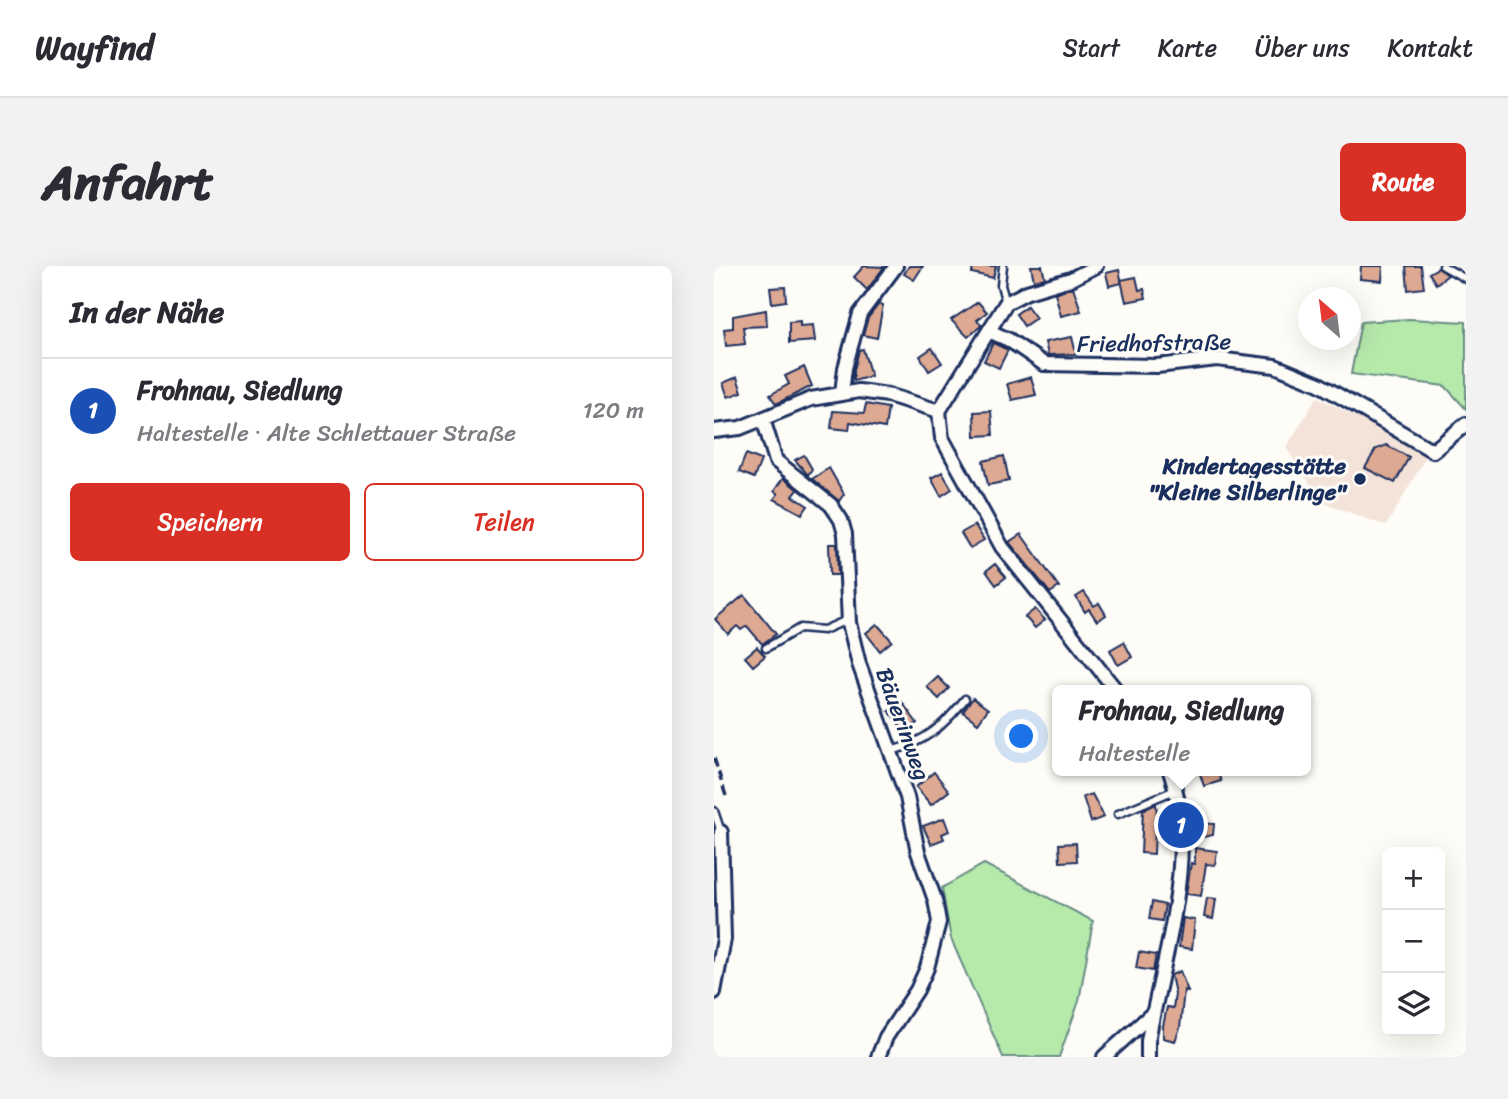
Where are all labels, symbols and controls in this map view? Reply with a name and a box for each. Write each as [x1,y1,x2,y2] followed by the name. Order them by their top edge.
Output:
[35,19,154,77] text: Wayfind
[1063,27,1120,69] text: Start
[1158,27,1217,69] text: Karte
[1255,27,1350,69] text: Über uns
[1388,27,1473,69] text: Kontakt
[42,139,214,226] text: Anfahrt
[1340,143,1466,221] button: Route
[70,285,224,339] text: In der Nähe
[1298,287,1361,350] north arrow
[1076,321,1232,365] street label: Friedhofstraße
[137,367,343,413] text: Frohnau, Siedlung
[88,390,98,431] text: 1
[583,390,644,431] text: 120 m
[137,413,516,454] text: Haltestelle · Alte Schlettauer Straße
[1149,446,1349,513] place label: Kindertagesstätte "Kleine Silberlinge"
[1352,471,1368,487] marker: Kindertagesstätte "Kleine Silberlinge"
[70,483,350,561] button: Speichern
[364,483,644,561] button: Teilen
[864,662,943,787] street label: Bäuerinweg
[1052,685,1311,776] popup
[1079,687,1284,733] text: Frohnau, Siedlung
[1004,719,1038,753] your location
[1079,733,1190,774] text: Haltestelle
[1158,799,1204,851] pin: 1
[1382,847,1445,1036] map controls
[1382,847,1445,910] button: +
[1382,910,1445,973] button: −
[1382,973,1445,1036] button: layers

